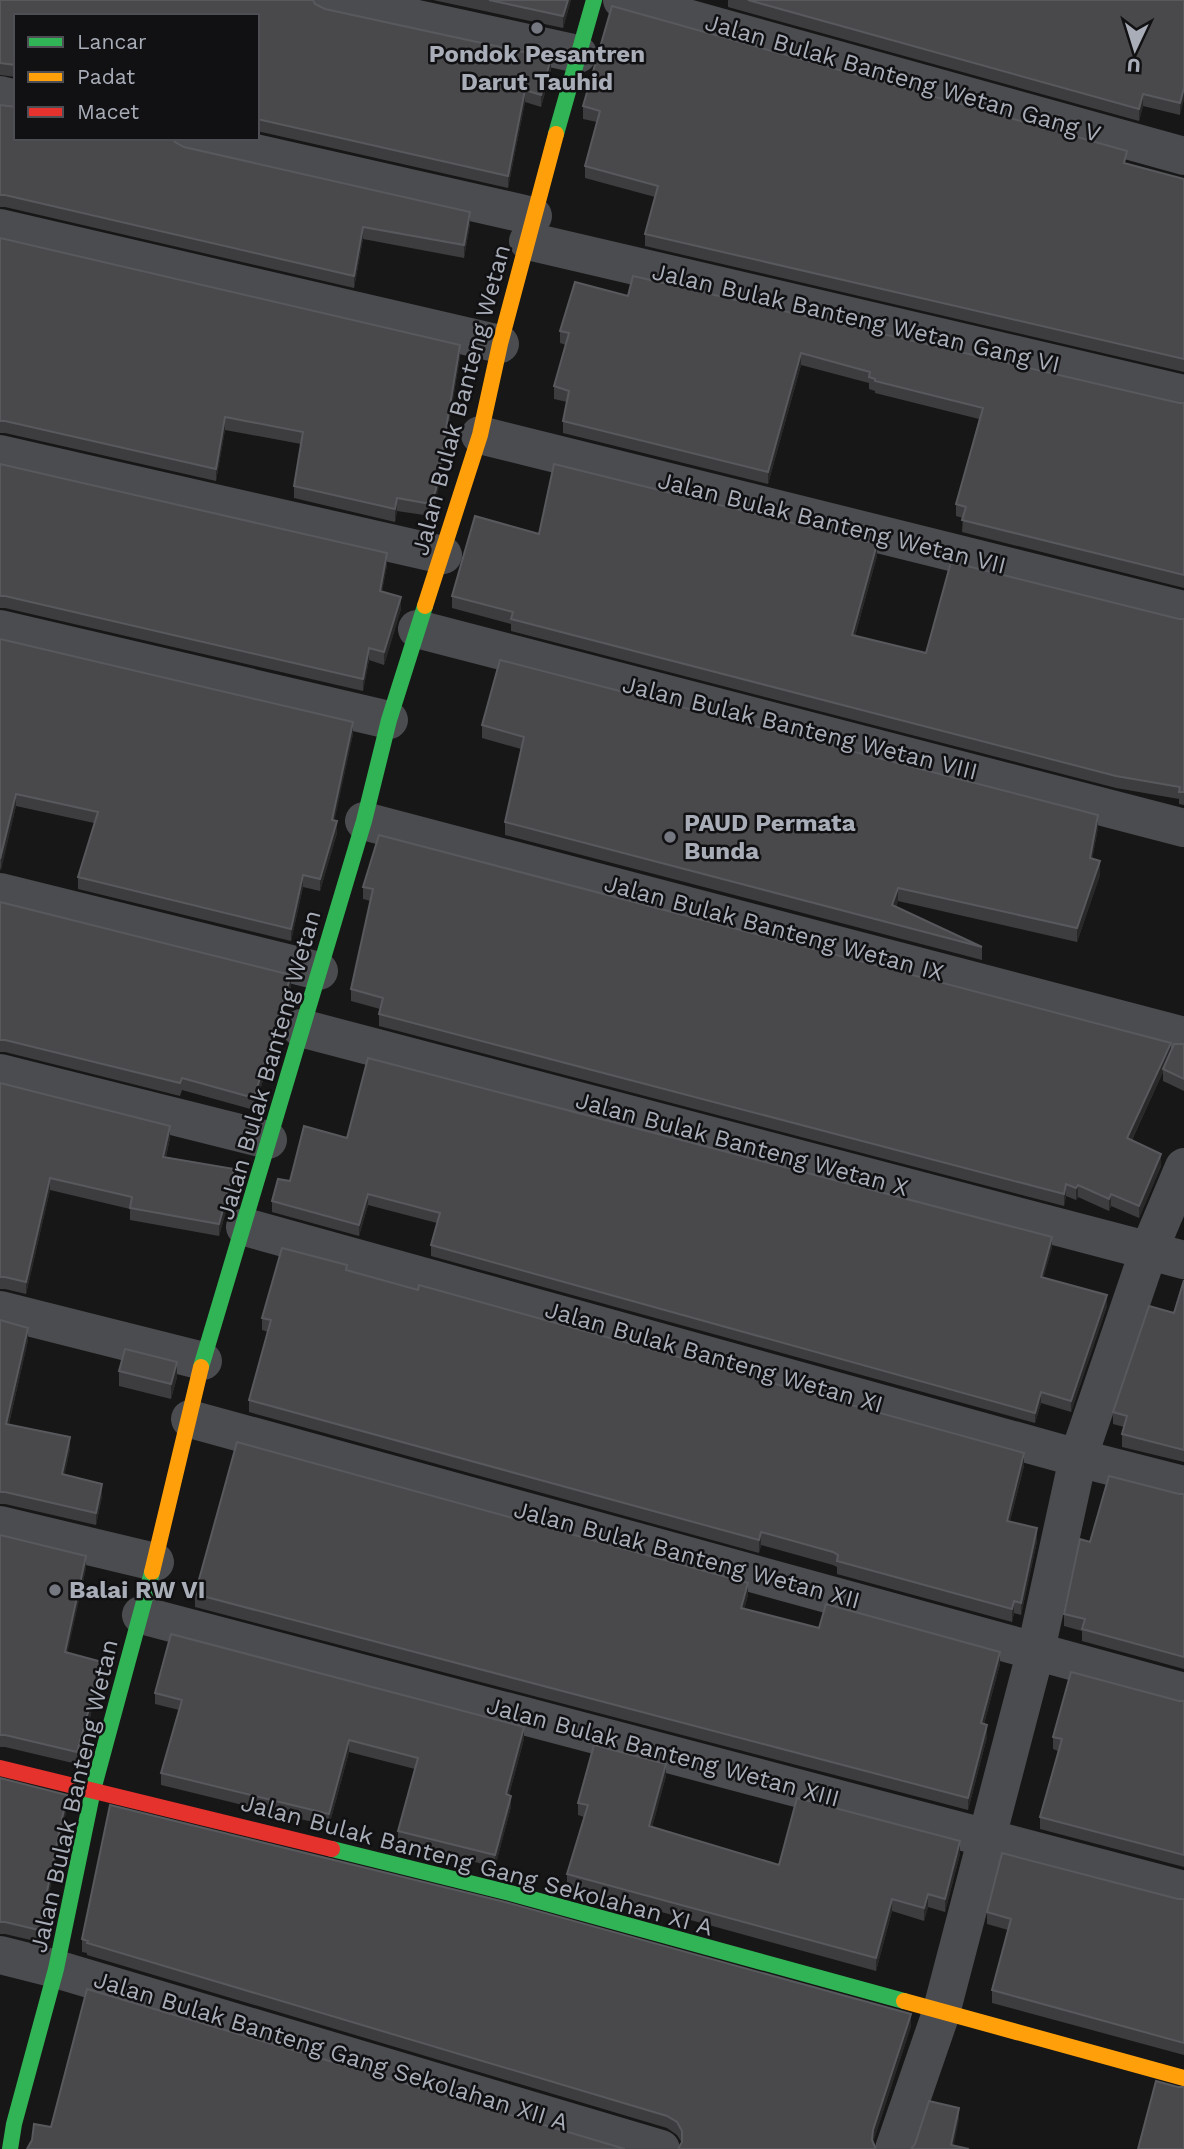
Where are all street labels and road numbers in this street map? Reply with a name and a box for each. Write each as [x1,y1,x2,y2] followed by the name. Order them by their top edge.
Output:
[702,8,1104,148] street label: Jalan Bulak Banteng Wetan Gang V
[406,241,516,559] street label: Jalan Bulak Banteng Wetan
[649,257,1063,379] street label: Jalan Bulak Banteng Wetan Gang VI
[655,466,1009,580] street label: Jalan Bulak Banteng Wetan VII
[620,670,980,786] street label: Jalan Bulak Banteng Wetan VIII
[601,869,947,987] street label: Jalan Bulak Banteng Wetan IX
[211,907,327,1223] street label: Jalan Bulak Banteng Wetan
[573,1086,911,1202] street label: Jalan Bulak Banteng Wetan X
[542,1295,886,1419] street label: Jalan Bulak Banteng Wetan XI
[511,1495,863,1615] street label: Jalan Bulak Banteng Wetan XII
[24,1637,124,1955] street label: Jalan Bulak Banteng Wetan
[483,1691,843,1813] street label: Jalan Bulak Banteng Wetan XIII
[238,1788,716,1942] street label: Jalan Bulak Banteng Gang Sekolahan XI A
[90,1965,572,2137] street label: Jalan Bulak Banteng Gang Sekolahan XII A

